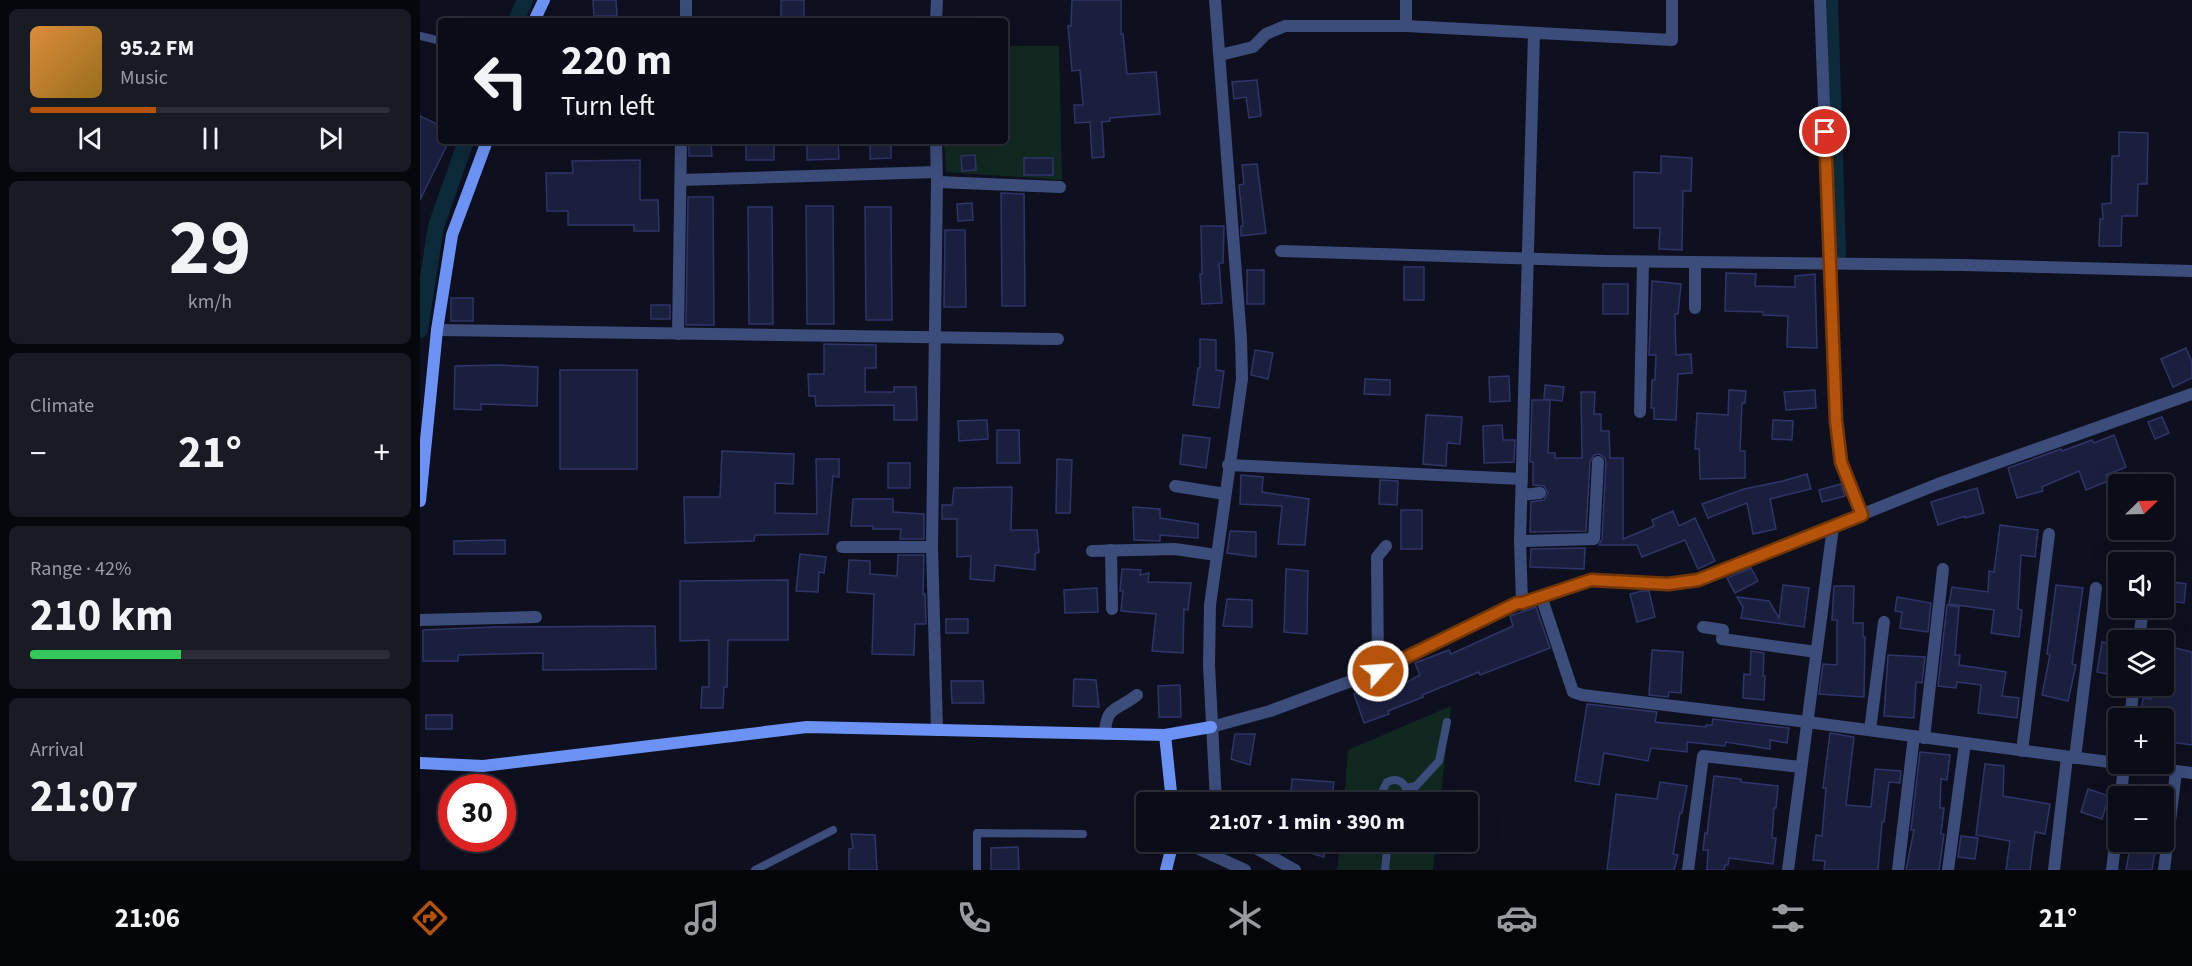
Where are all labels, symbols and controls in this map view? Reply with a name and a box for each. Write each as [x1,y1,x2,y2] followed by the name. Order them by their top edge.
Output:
[561,31,672,91] text: 220 m
[120,32,194,64] text: 95.2 FM
[462,42,540,120] icon: left
[120,64,168,92] text: Music
[561,87,655,126] text: Turn left
[1799,106,1850,157] pin
[1808,115,1841,148] icon: arrive
[74,122,107,155] icon: previous
[194,122,227,155] icon: pause
[314,122,347,155] icon: next
[169,193,251,304] text: 29
[188,288,232,316] text: km/h
[30,392,94,420] text: Climate
[178,421,242,485] text: 21°
[30,430,46,477] text: −
[374,430,390,477] text: +
[2108,474,2174,540] north arrow
[2108,474,2174,852] map controls
[2108,552,2174,618] button: sound
[30,555,131,583] text: Range · 42%
[30,584,174,648] text: 210 km
[2108,630,2174,696] button: layers
[1346,639,1410,703] position arrow
[2108,708,2174,774] button: +
[30,736,84,764] text: Arrival
[30,765,139,829] text: 21:07
[438,774,516,852] speed limit sign: 30
[2108,786,2174,852] button: −
[1209,806,1405,838] text: 21:07 · 1 min · 390 m
[409,897,451,939] icon: directions
[681,897,723,939] icon: music
[953,897,995,939] icon: phone
[1224,897,1266,939] icon: climate
[1496,897,1538,939] icon: car
[1767,897,1809,939] icon: filters
[115,899,180,938] text: 21:06
[2039,899,2077,938] text: 21°

